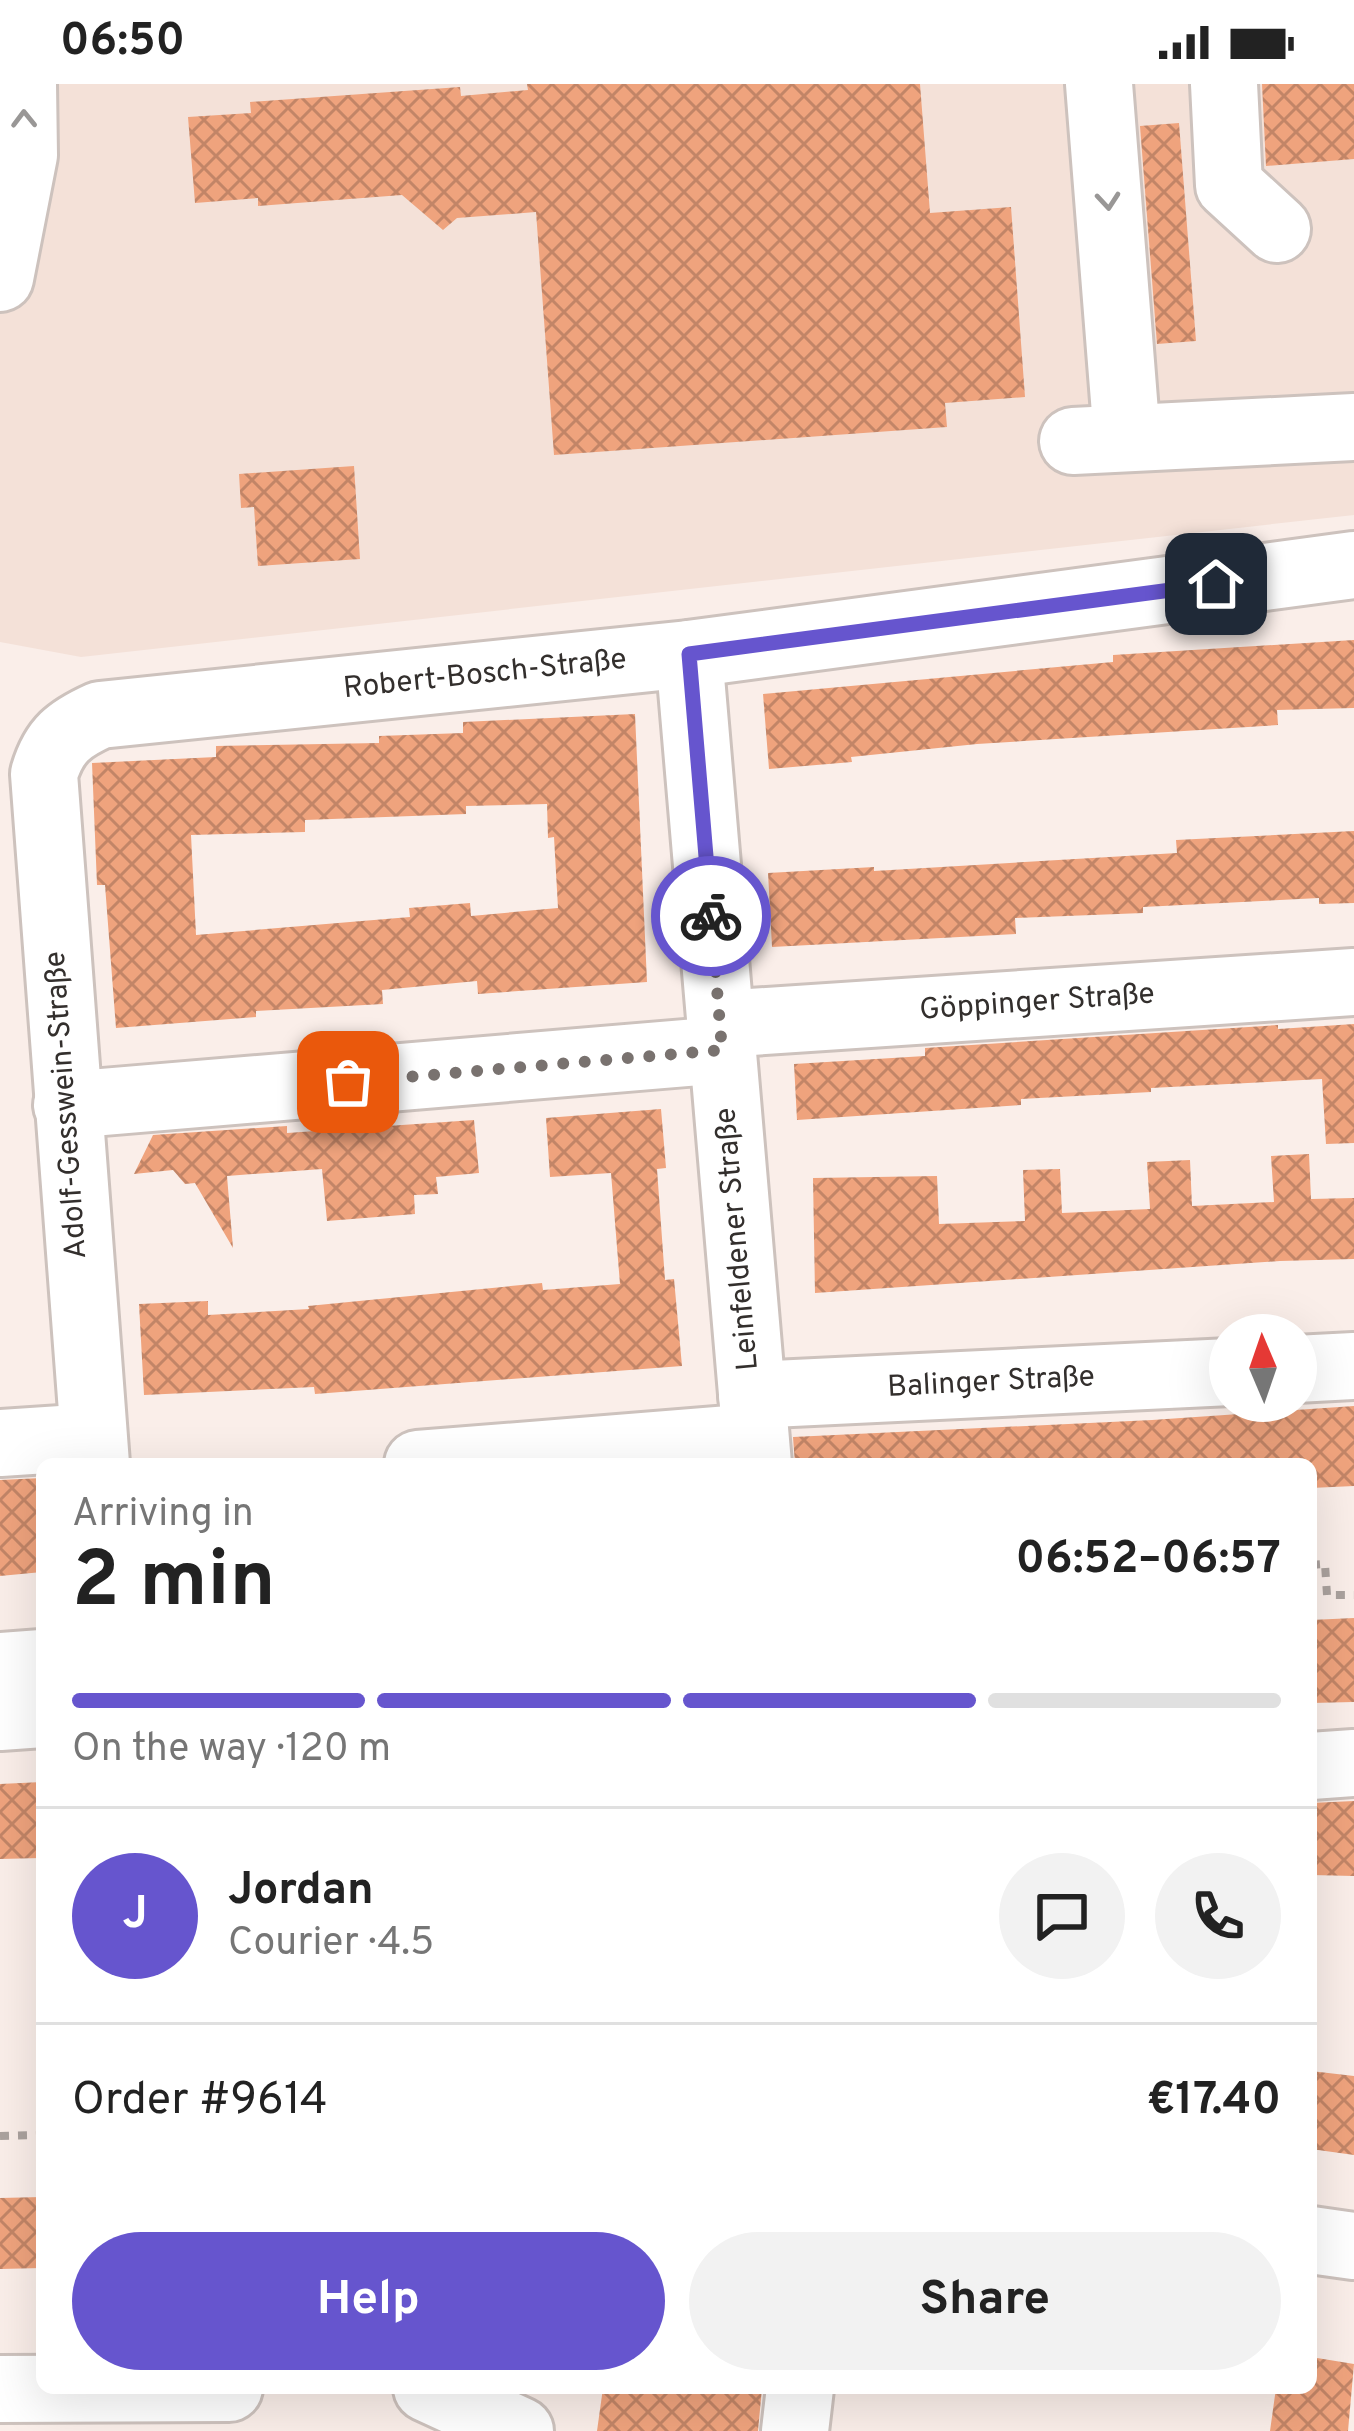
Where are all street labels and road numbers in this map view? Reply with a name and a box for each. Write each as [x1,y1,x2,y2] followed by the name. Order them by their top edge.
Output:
[342,642,628,708] street label: Robert-Bosch-Straße
[38,950,96,1260] street label: Adolf-Gesswein-Straße
[918,976,1156,1030] street label: Göppinger Straße
[708,1106,768,1372] street label: Leinfeldener Straße
[886,1359,1096,1407] street label: Balinger Straße

